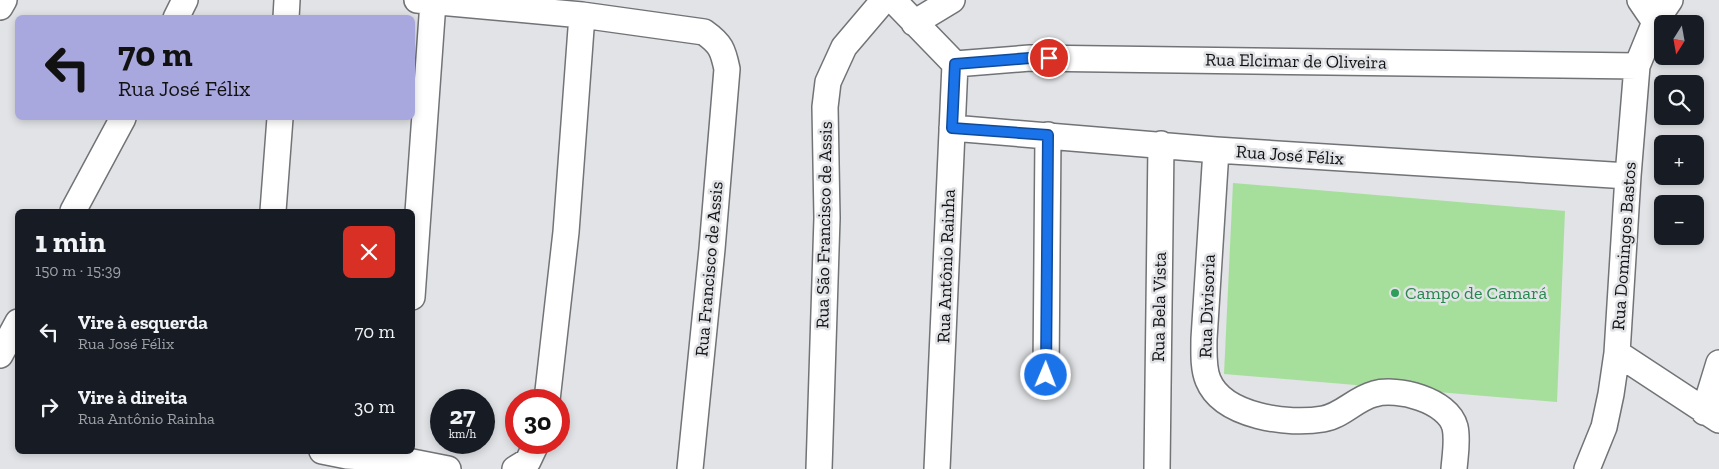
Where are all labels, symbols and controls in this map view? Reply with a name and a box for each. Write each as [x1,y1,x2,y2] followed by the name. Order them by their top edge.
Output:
[1654,15,1704,65] north arrow
[1654,15,1704,245] map controls
[118,33,193,75] text: 70 m
[35,35,100,100] icon: left
[1028,37,1070,79] pin
[1035,44,1063,72] icon: arrive
[1205,48,1387,74] street label: Rua Elcimar de Oliveira
[118,75,250,102] text: Rua José Félix
[1654,75,1704,125] button: search
[811,121,837,329] street label: Rua São Francisco de Assis
[1654,135,1704,185] button: +
[1235,140,1345,170] street label: Rua José Félix
[1607,161,1641,331] street label: Rua Domingos Bastos
[690,180,728,357] street label: Rua Francisco de Assis
[932,188,960,343] street label: Rua Antônio Rainha
[1654,195,1704,245] button: −
[35,224,106,260] text: 1 min
[343,226,395,278] button: close
[1147,252,1171,362] street label: Rua Bela Vista
[1194,253,1220,358] street label: Rua Divisoria
[35,261,121,280] text: 150 m · 15:39
[1405,282,1548,304] place label: Campo de Camará
[1389,287,1401,299] marker: Campo de Camará
[78,311,208,334] text: Vire à esquerda
[35,318,63,346] icon: left
[354,320,395,343] text: 70 m
[78,334,174,353] text: Rua José Félix
[1019,348,1071,400] position arrow
[78,386,187,409] text: Vire à direita
[505,389,570,454] speed limit sign: 30
[35,393,63,421] icon: right
[354,395,395,418] text: 30 m
[450,400,475,430] text: 27
[78,409,215,428] text: Rua Antônio Rainha
[449,427,476,441] text: km/h

